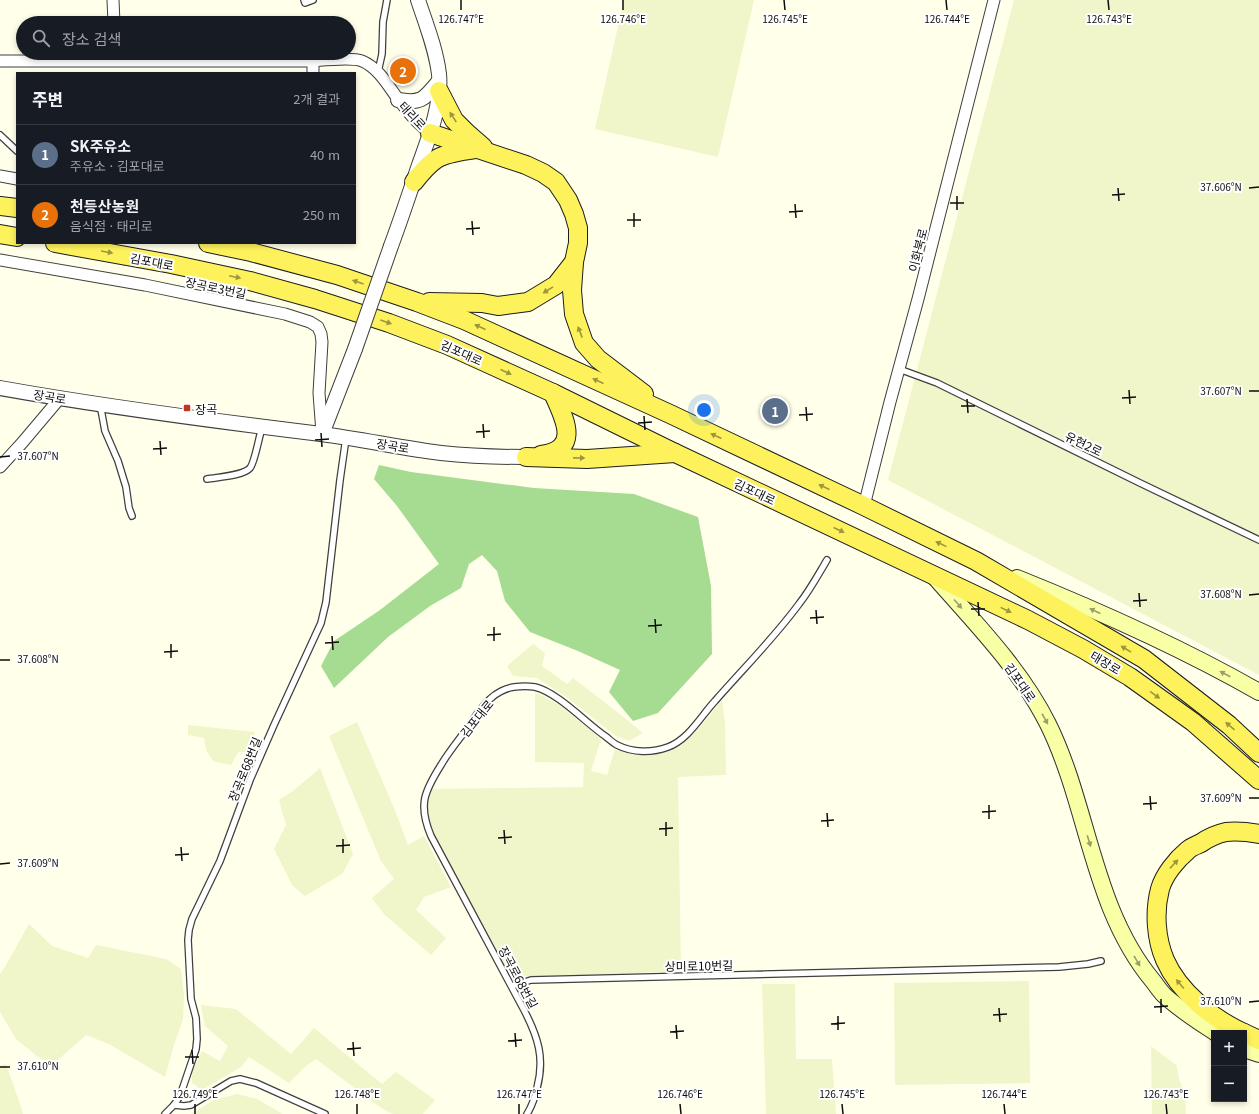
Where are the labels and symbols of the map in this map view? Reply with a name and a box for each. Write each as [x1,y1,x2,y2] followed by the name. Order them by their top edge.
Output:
[438,11,484,26] text: 126.747°E
[600,11,646,26] text: 126.746°E
[762,11,808,26] text: 126.745°E
[924,11,970,26] text: 126.744°E
[1086,11,1132,26] text: 126.743°E
[390,56,416,86] pin: 2
[395,97,431,133] street label: 태리로
[449,112,457,122] one-way arrow
[1200,179,1242,194] text: 37.606°N
[903,227,931,273] street label: 이화북로
[129,248,175,274] street label: 김포대로
[101,250,113,256] one-way arrow
[184,272,248,302] street label: 장곡로3번길
[229,275,241,281] one-way arrow
[352,278,364,284] one-way arrow
[542,287,553,294] one-way arrow
[381,319,393,325] one-way arrow
[473,324,485,330] one-way arrow
[577,326,583,338] one-way arrow
[438,335,486,369] street label: 김포대로
[501,369,513,375] one-way arrow
[592,378,604,384] one-way arrow
[1200,383,1242,398] text: 37.607°N
[32,385,68,407] street label: 장곡로
[762,396,788,426] pin: 1
[195,400,217,417] place label: 장곡
[694,400,714,420] your location
[182,403,192,413] marker: 장곡
[1062,427,1106,459] street label: 유현2로
[710,433,722,439] one-way arrow
[375,434,411,456] street label: 장곡로
[17,448,59,463] text: 37.607°N
[573,455,585,462] one-way arrow
[731,474,779,508] street label: 김포대로
[819,484,830,490] one-way arrow
[833,527,845,533] one-way arrow
[936,541,947,547] one-way arrow
[1200,586,1242,601] text: 37.608°N
[954,599,963,609] one-way arrow
[1000,606,1012,613] one-way arrow
[1089,608,1101,615] one-way arrow
[1120,645,1132,652] one-way arrow
[1087,646,1125,678] street label: 태장로
[17,651,59,666] text: 37.608°N
[1001,659,1041,705] street label: 김포대로
[1219,670,1231,677] one-way arrow
[1150,691,1160,699] one-way arrow
[455,695,497,741] street label: 김포대로
[1041,713,1048,725] one-way arrow
[1225,722,1236,731] one-way arrow
[223,734,265,804] street label: 장곡로68번길
[1200,790,1242,805] text: 37.609°N
[1086,835,1092,847] one-way arrow
[17,855,59,870] text: 37.609°N
[1170,859,1179,869] one-way arrow
[495,943,543,1011] street label: 장곡로68번길
[1134,955,1141,967] one-way arrow
[665,956,733,974] street label: 상미로10번길
[1176,979,1185,989] one-way arrow
[1200,993,1242,1008] text: 37.610°N
[17,1058,59,1073] text: 37.610°N
[172,1086,218,1101] text: 126.749°E
[334,1086,380,1101] text: 126.748°E
[496,1086,542,1101] text: 126.747°E
[657,1086,703,1101] text: 126.746°E
[819,1086,865,1101] text: 126.745°E
[981,1086,1027,1101] text: 126.744°E
[1143,1086,1189,1101] text: 126.743°E

